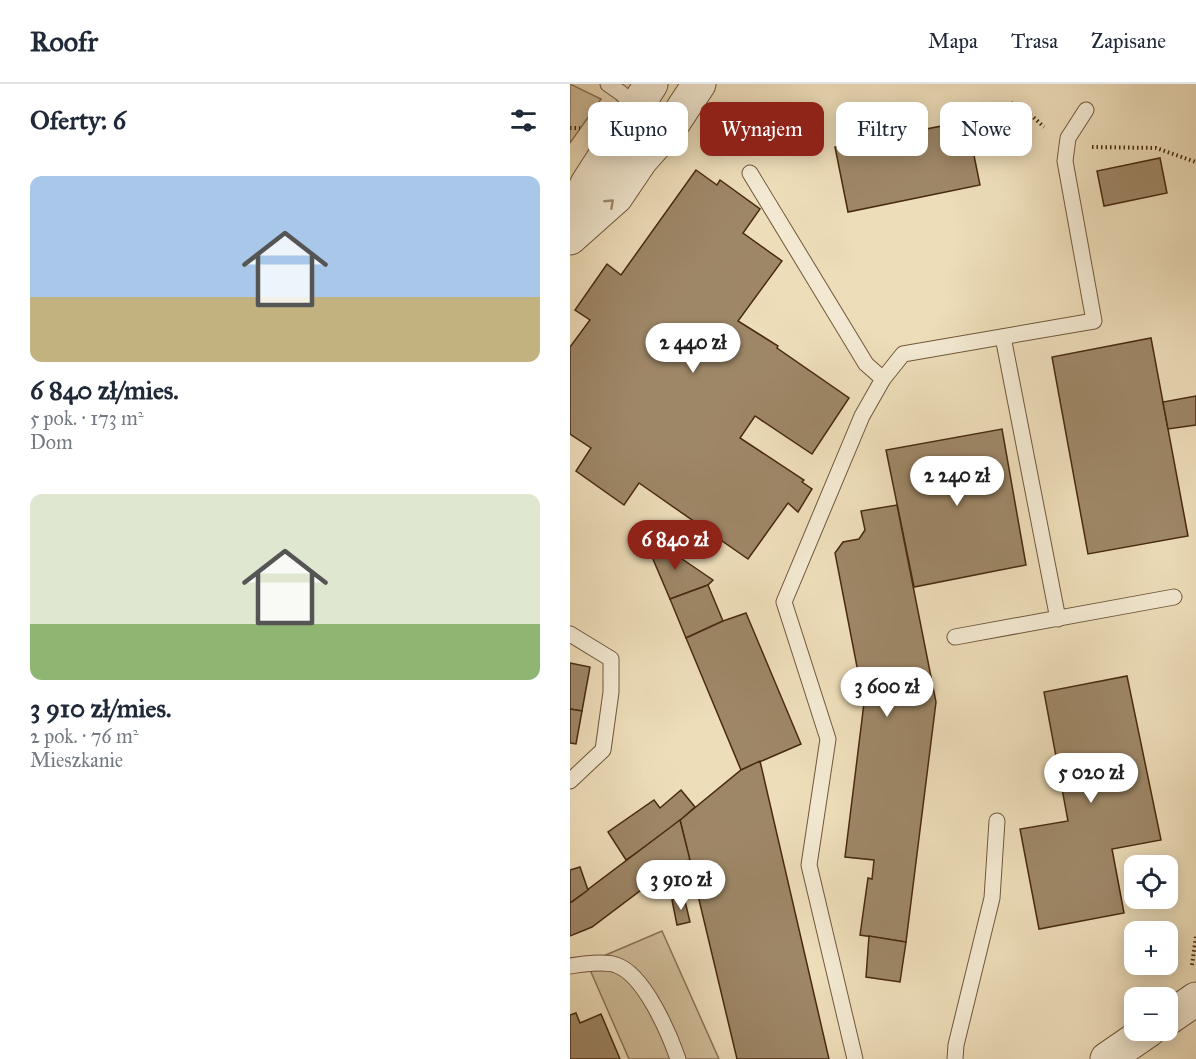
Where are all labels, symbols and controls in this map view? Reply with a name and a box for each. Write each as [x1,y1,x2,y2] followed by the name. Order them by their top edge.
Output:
[30,24,98,59] text: Roofr
[928,28,978,54] text: Mapa
[1011,28,1058,54] text: Trasa
[1091,28,1166,54] text: Zapisane
[588,102,688,156] chip: Kupno
[700,102,824,156] chip: Wynajem
[836,102,928,156] chip: Filtry
[940,102,1032,156] chip: Nowe
[30,104,126,136] text: Oferty: 6
[507,104,540,137] icon: filters
[602,199,613,210] one-way arrow
[231,215,339,323] icon: home
[631,323,755,374] pin: 2 440 zł
[659,330,727,354] text: 2 440 zł
[30,374,179,406] text: 6 840 zł/mies.
[30,406,144,430] text: 5 pok. · 173 m²
[30,430,73,454] text: Dom
[895,456,1019,507] pin: 2 240 zł
[924,463,990,487] text: 2 240 zł
[613,520,737,571] pin: 6 840 zł
[642,527,708,551] text: 6 840 zł
[231,533,339,641] icon: home
[825,667,949,718] pin: 3 600 zł
[855,674,919,698] text: 3 600 zł
[30,692,171,724] text: 3 910 zł/mies.
[30,724,139,748] text: 2 pok. · 76 m²
[30,748,123,772] text: Mieszkanie
[1029,753,1153,804] pin: 5 020 zł
[1058,760,1124,784] text: 5 020 zł
[1124,855,1178,1041] map controls
[1124,855,1178,909] button: locate
[619,860,743,911] pin: 3 910 zł
[650,867,712,891] text: 3 910 zł
[1124,921,1178,975] button: +
[1124,987,1178,1041] button: −

